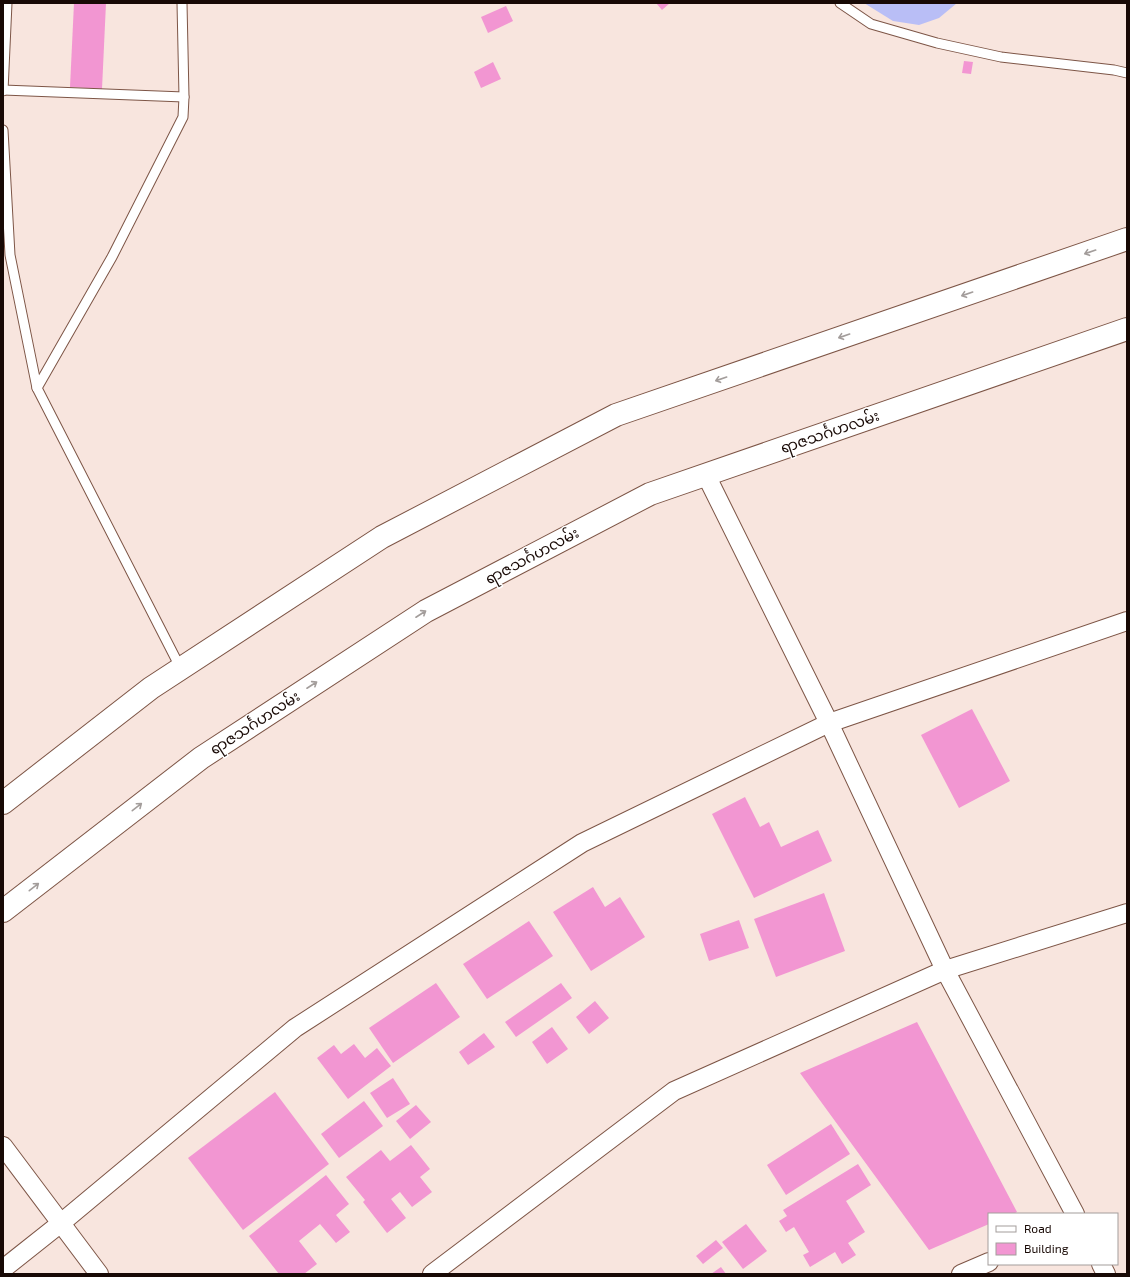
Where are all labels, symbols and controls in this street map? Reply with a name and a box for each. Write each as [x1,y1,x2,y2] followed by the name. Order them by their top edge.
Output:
[1085,248,1097,256] one-way arrow
[961,291,974,298] one-way arrow
[839,333,851,341] one-way arrow
[715,376,728,383] one-way arrow
[778,406,883,460] street label: ရာဇသင်္ဂဟလမ်း
[482,523,583,591] street label: ရာဇသင်္ဂဟလမ်း
[415,610,426,618] one-way arrow
[306,681,317,689] one-way arrow
[206,686,305,761] street label: ရာဇသင်္ဂဟလမ်း
[131,803,142,812] one-way arrow
[28,883,39,891] one-way arrow
[988,1213,1118,1265] legend
[1024,1221,1052,1235] text: Road
[1024,1241,1069,1255] text: Building

